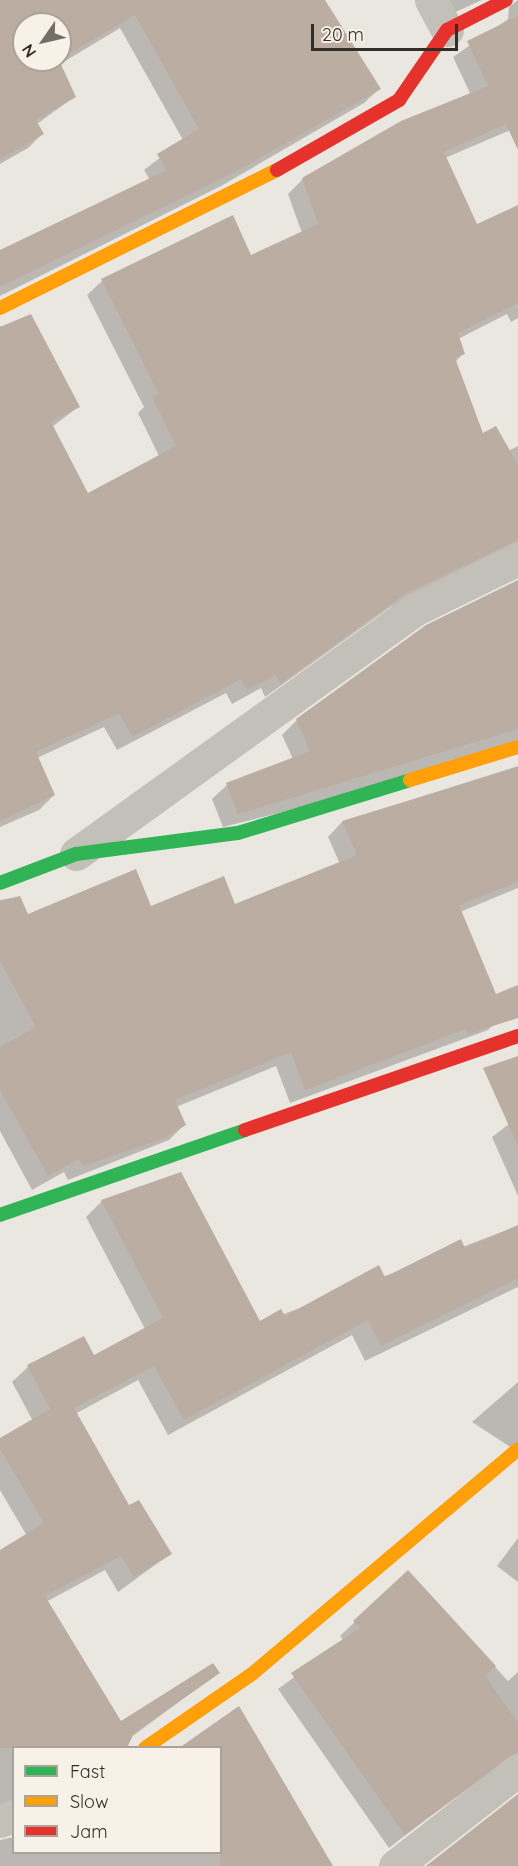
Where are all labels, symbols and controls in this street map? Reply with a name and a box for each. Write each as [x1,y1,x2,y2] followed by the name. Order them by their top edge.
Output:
[12,12,72,72] north arrow
[314,12,461,50] scale bar
[322,23,364,46] text: 20 m
[17,40,40,61] text: N
[12,1746,222,1854] legend
[70,1760,105,1783] text: Fast
[70,1790,108,1813] text: Slow
[70,1820,108,1843] text: Jam

